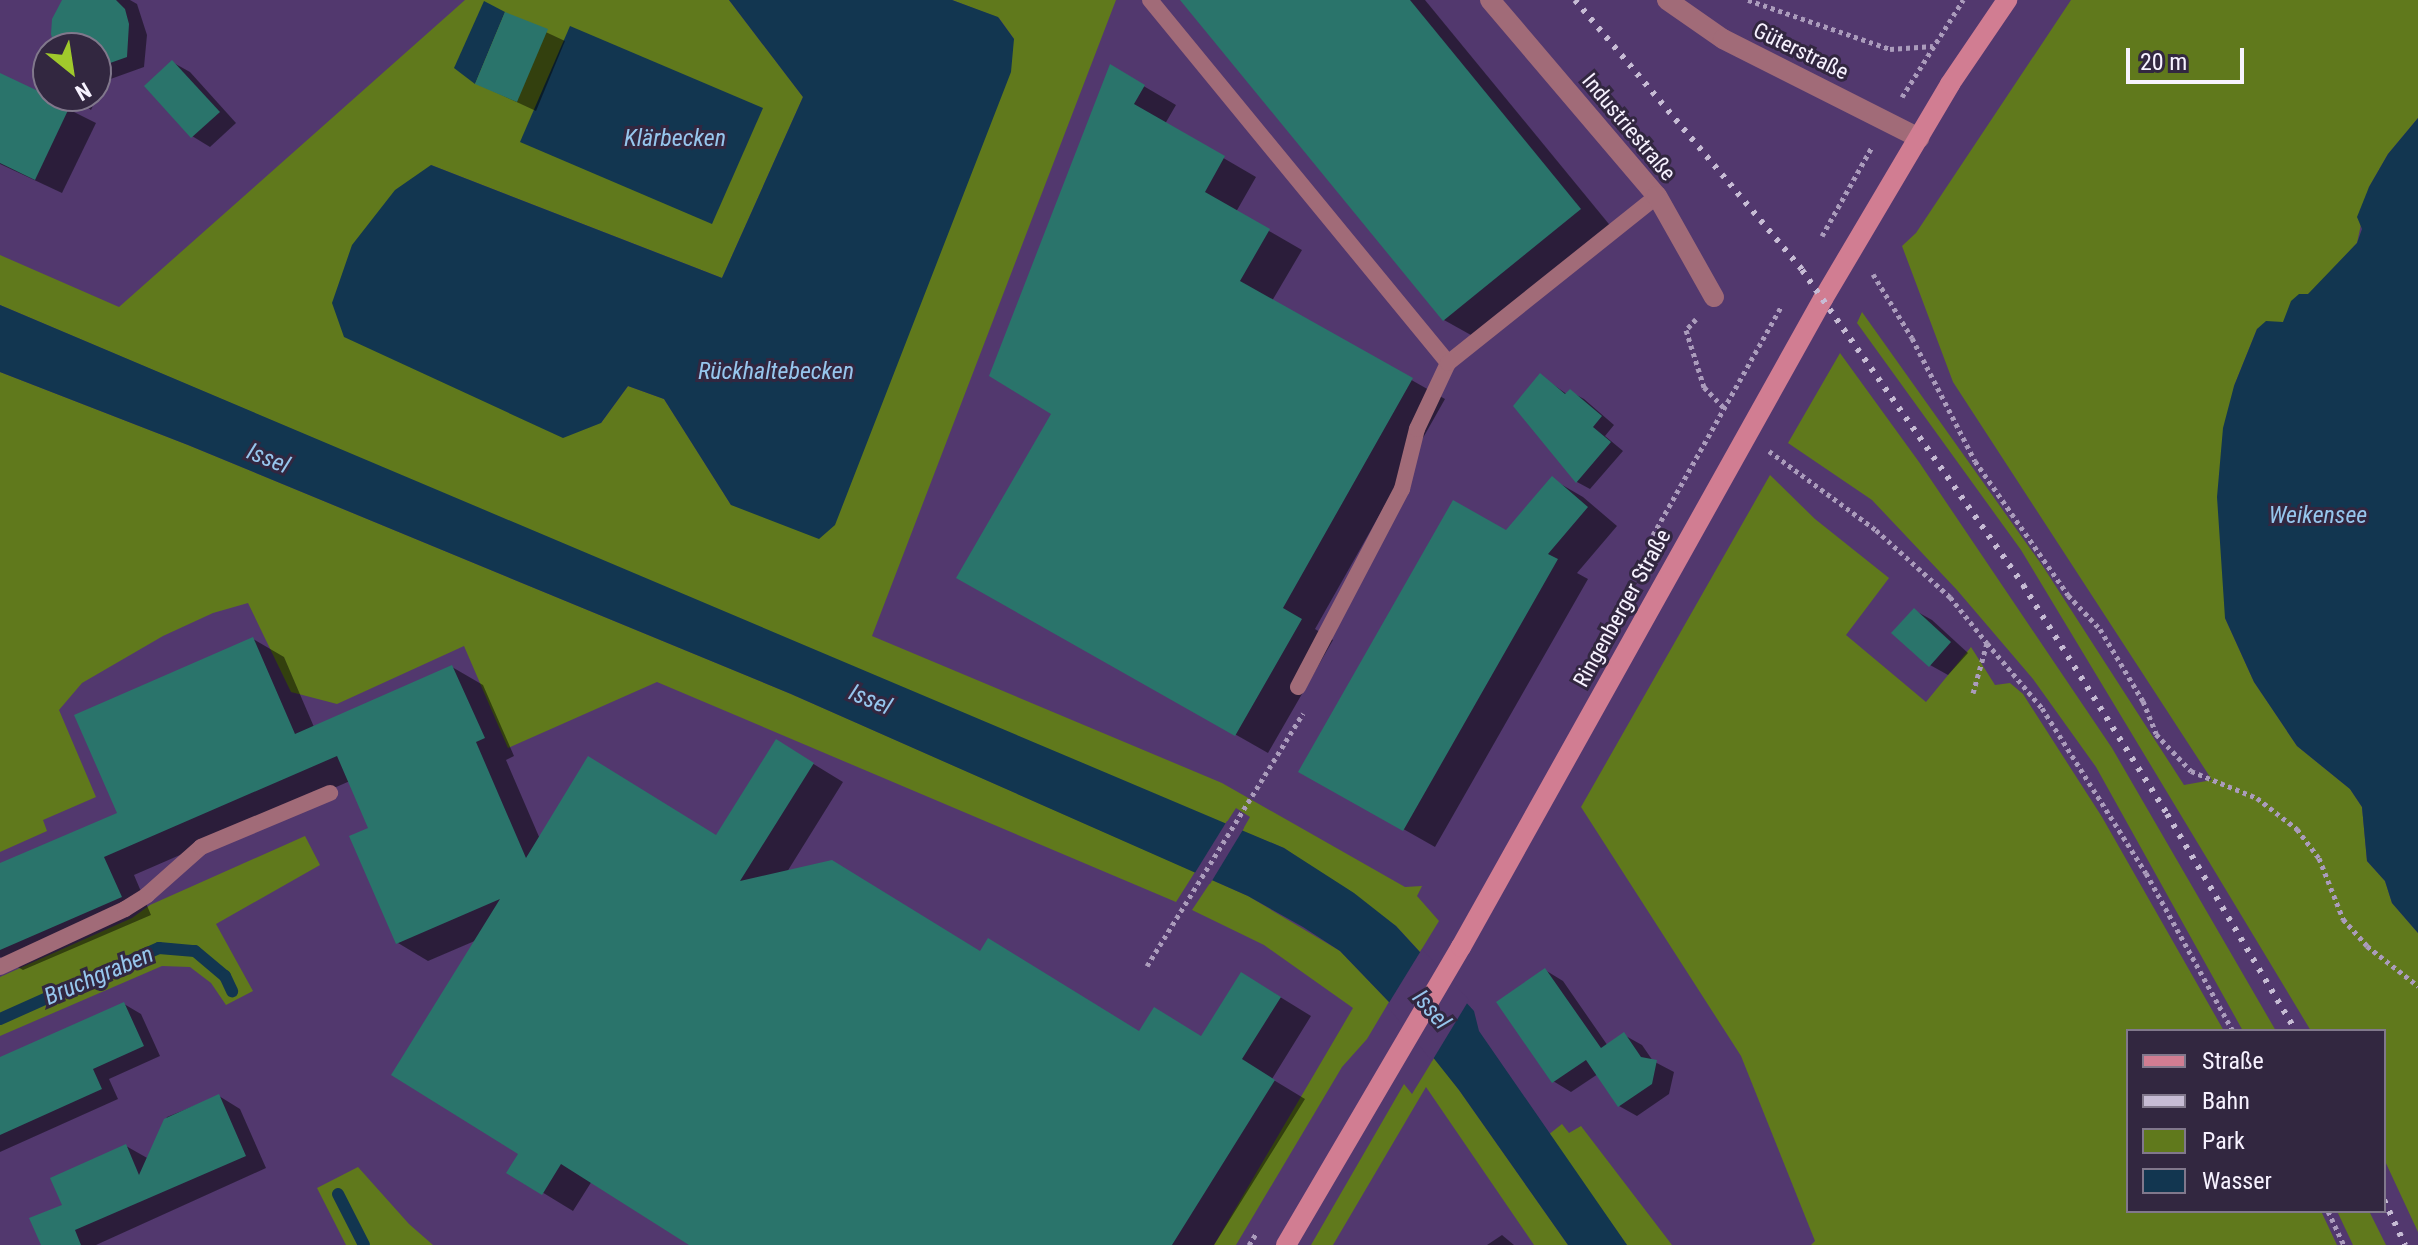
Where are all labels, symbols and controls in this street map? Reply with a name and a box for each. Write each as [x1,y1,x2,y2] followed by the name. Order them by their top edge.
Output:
[1749,17,1853,85] street label: Güterstraße
[32,32,112,112] north arrow
[2130,32,2248,82] scale bar
[2140,48,2187,76] text: 20 m
[1577,68,1681,186] street label: Industriestraße
[71,77,95,106] text: N
[624,125,726,153] water label: Klärbecken
[698,358,854,386] water label: Rückhaltebecken
[243,438,293,480] water label: Issel
[2269,502,2367,530] water label: Weikensee
[1568,525,1676,691] street label: Ringenberger Straße
[844,678,896,722] water label: Issel
[40,940,158,1012] water label: Bruchgraben
[1406,984,1456,1036] water label: Issel
[2126,1029,2386,1213] legend
[2202,1047,2264,1075] text: Straße
[2202,1087,2250,1115] text: Bahn
[2202,1127,2245,1155] text: Park
[2202,1167,2272,1195] text: Wasser

